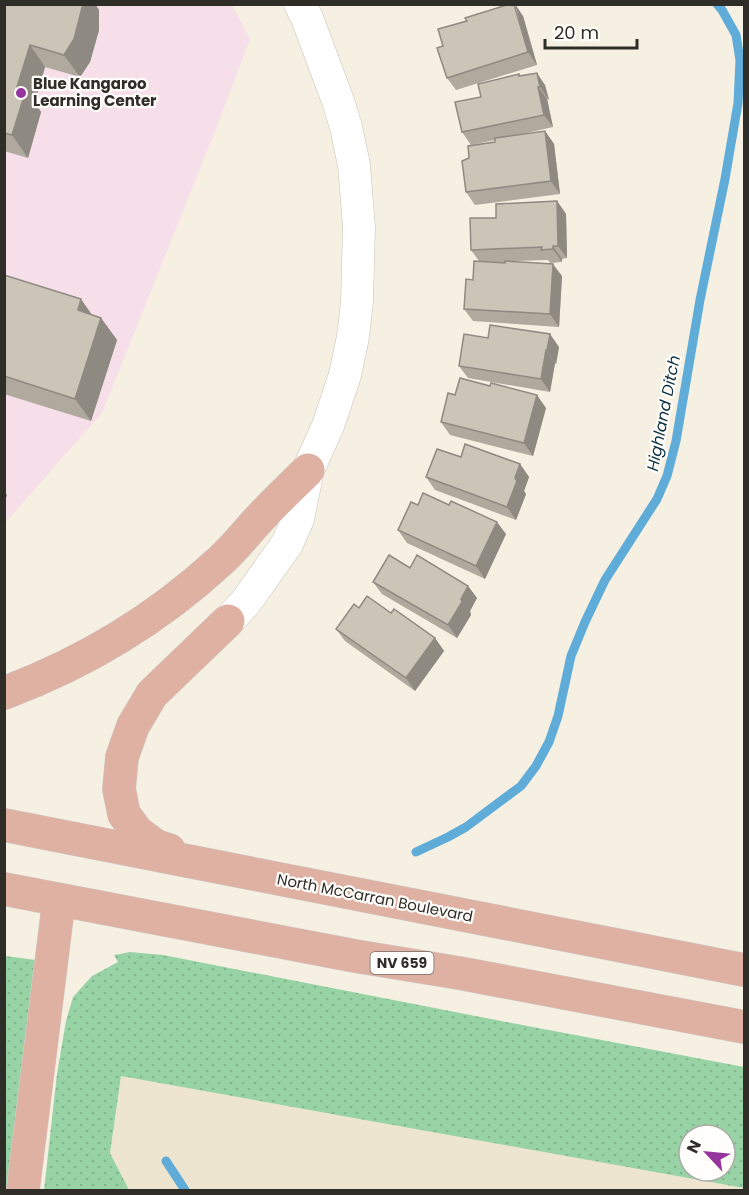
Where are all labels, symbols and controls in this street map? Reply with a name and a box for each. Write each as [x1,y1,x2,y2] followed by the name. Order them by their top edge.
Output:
[545,12,636,50] scale bar
[554,20,599,45] text: 20 m
[33,73,157,111] place label: Blue Kangaroo Learning Center
[14,86,28,100] marker: Blue Kangaroo Learning Center
[641,353,686,473] water label: Highland Ditch
[275,868,475,927] street label: North McCarran Boulevard
[370,952,434,974] road number: NV 659
[677,1123,737,1183] north arrow
[681,1136,707,1157] text: N

